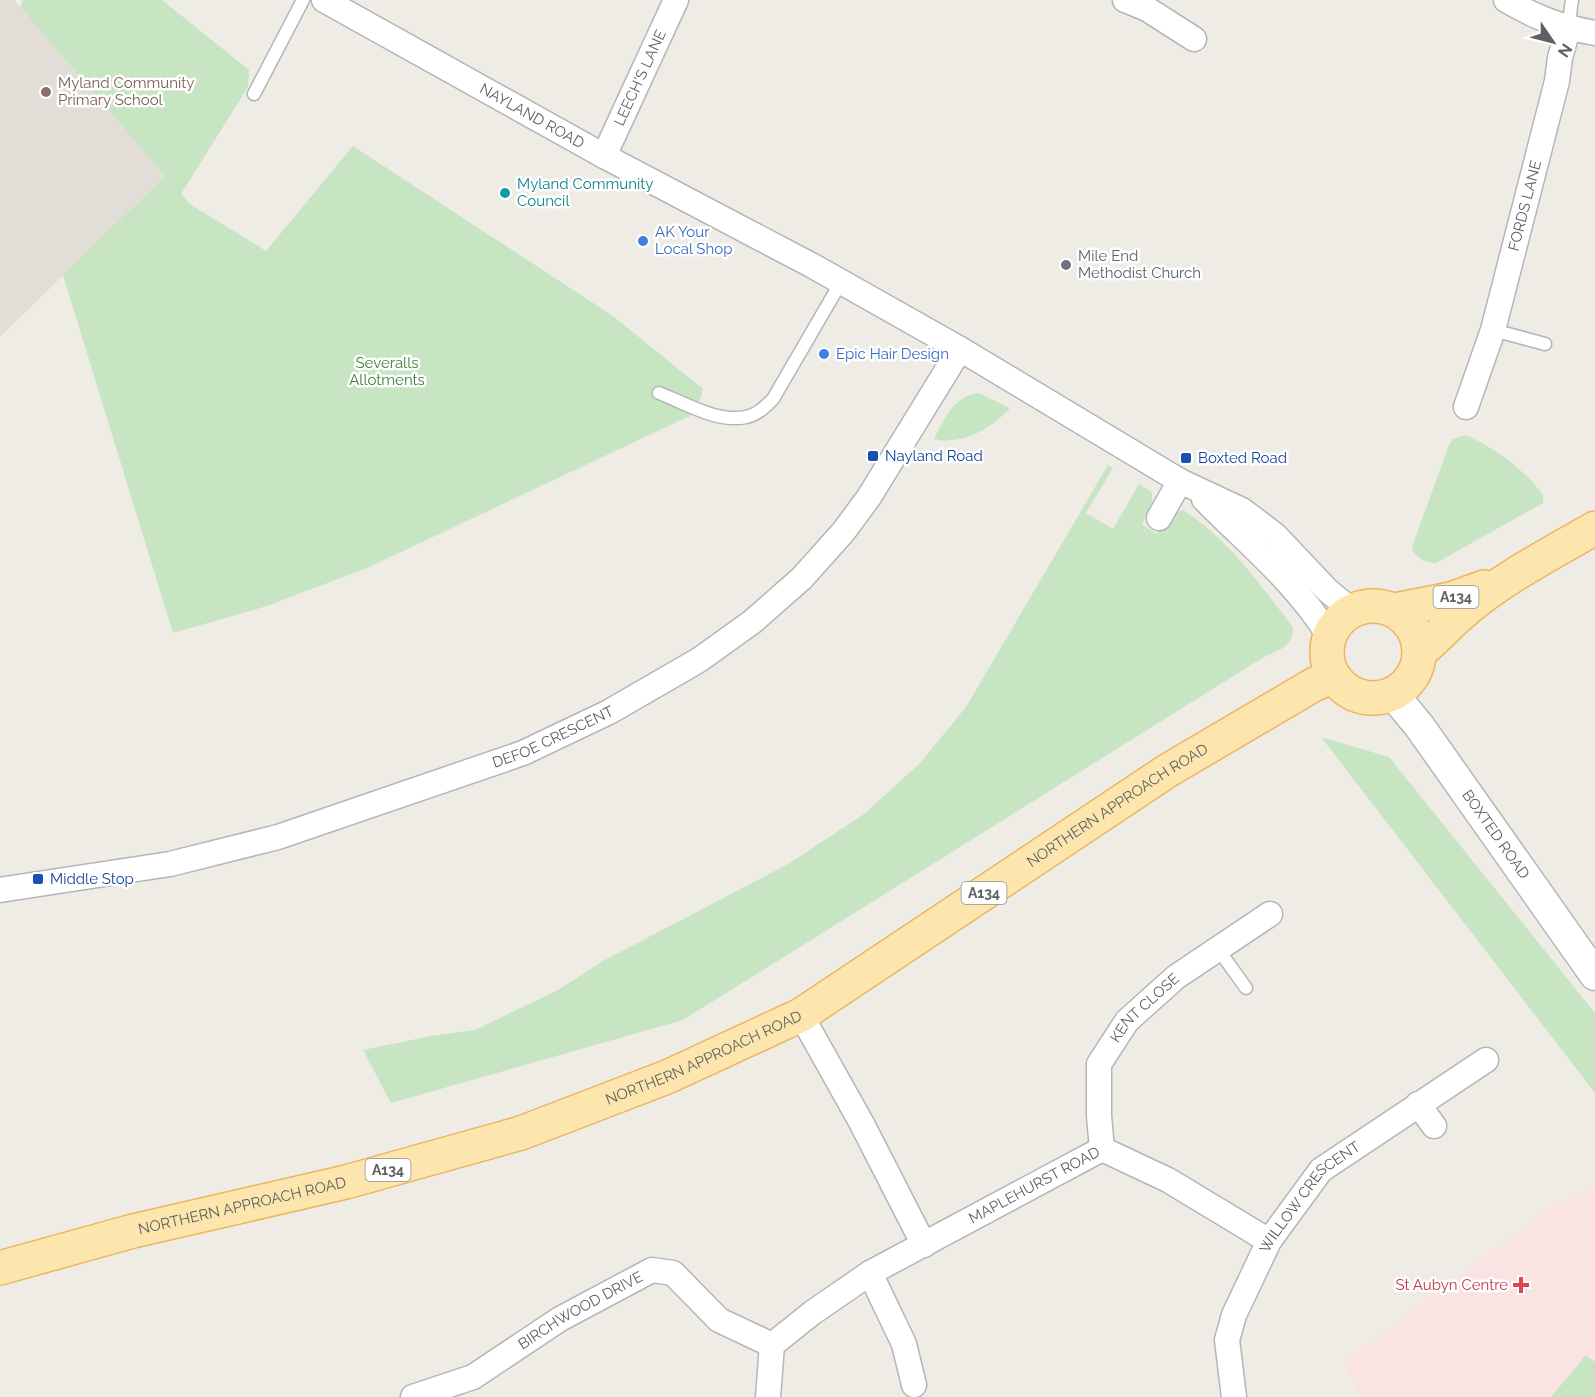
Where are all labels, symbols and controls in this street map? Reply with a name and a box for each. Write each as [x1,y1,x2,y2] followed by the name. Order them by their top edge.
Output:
[1523,12,1583,72] north arrow
[610,27,670,129] street label: LEECH'S LANE
[1554,40,1576,61] text: N
[58,74,194,109] place label: Myland Community Primary School
[476,80,588,152] street label: NAYLAND ROAD
[39,85,53,99] marker: Myland Community Primary School
[1505,158,1545,253] street label: FORDS LANE
[517,175,653,210] place label: Myland Community Council
[498,186,512,200] marker: Myland Community Council
[655,223,732,258] place label: AK Your Local Shop
[636,234,650,248] marker: AK Your Local Shop
[1078,247,1201,282] place label: Mile End Methodist Church
[1059,258,1073,272] marker: Mile End Methodist Church
[836,345,949,363] place label: Epic Hair Design
[817,347,831,361] marker: Epic Hair Design
[349,354,425,389] park label: Severalls Allotments
[885,447,983,465] place label: Nayland Road
[866,449,880,463] marker: Nayland Road
[1198,449,1287,467] place label: Boxted Road
[1179,451,1193,465] marker: Boxted Road
[1434,586,1478,608] road number: A134
[490,702,617,772] street label: DEFOE CRESCENT
[1023,740,1212,871] street label: NORTHERN APPROACH ROAD
[1458,786,1533,882] street label: BOXTED ROAD
[50,870,134,888] place label: Middle Stop
[31,872,45,886] marker: Middle Stop
[962,882,1006,904] road number: A134
[1106,969,1183,1046] street label: KENT CLOSE
[603,1007,805,1109] street label: NORTHERN APPROACH ROAD
[1256,1137,1364,1255] street label: WILLOW CRESCENT
[966,1143,1103,1228] street label: MAPLEHURST ROAD
[366,1159,410,1181] road number: A134
[136,1173,348,1239] street label: NORTHERN APPROACH ROAD
[515,1268,646,1353] street label: BIRCHWOOD DRIVE
[1395,1276,1508,1294] place label: St Aubyn Centre
[1512,1276,1530,1294] marker: St Aubyn Centre

